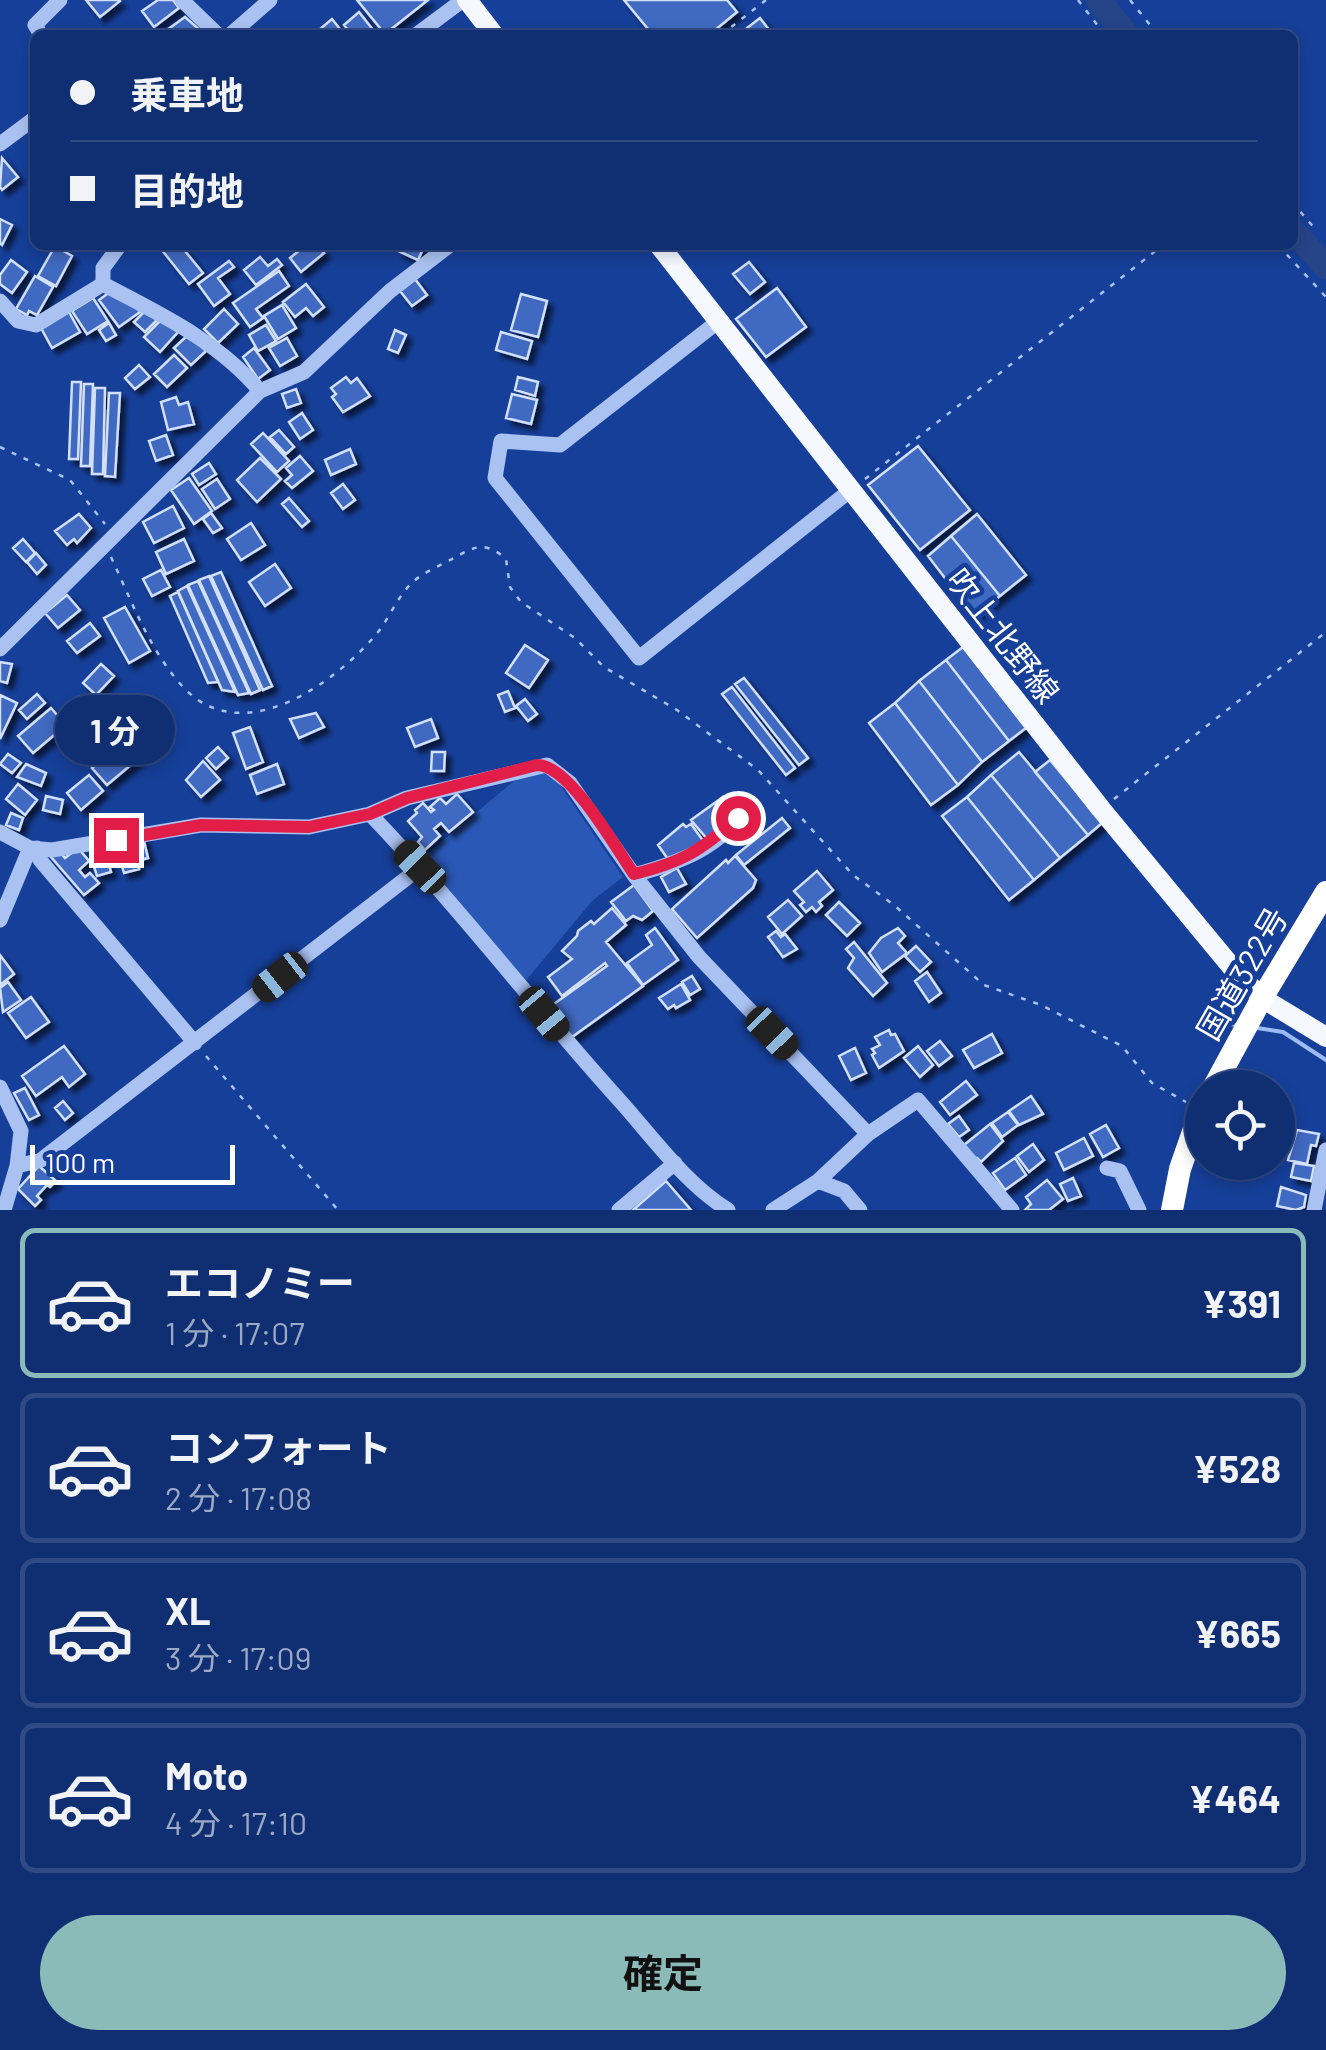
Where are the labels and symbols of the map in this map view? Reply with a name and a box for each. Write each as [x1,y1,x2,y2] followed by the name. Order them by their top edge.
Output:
[940,560,1068,710] street label: 吹上北野線
[56,695,176,765] callout: 1 分
[716,796,761,841] route start
[94,818,139,863] route end
[388,835,452,899] car
[1188,900,1294,1046] street label: 国道322号
[247,947,313,1007] car
[513,981,575,1047] car
[740,1001,804,1065] car
[30,1140,235,1184] scale bar

